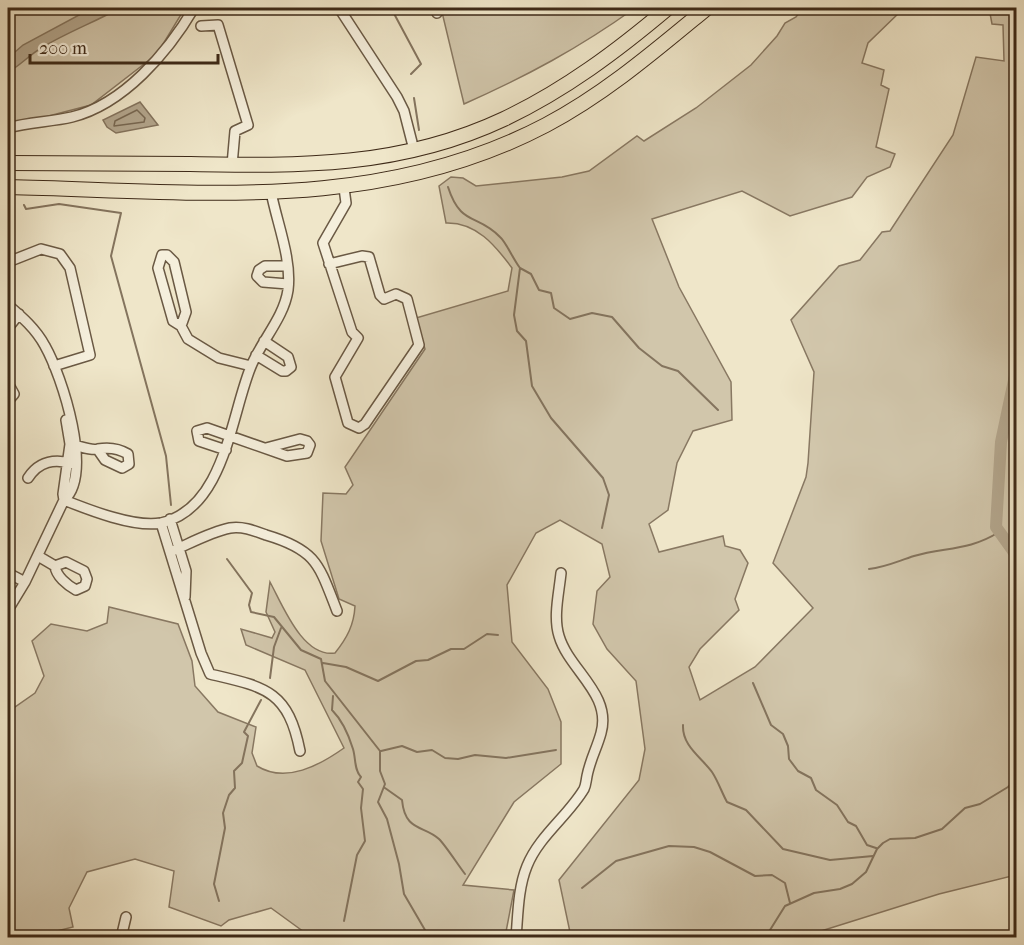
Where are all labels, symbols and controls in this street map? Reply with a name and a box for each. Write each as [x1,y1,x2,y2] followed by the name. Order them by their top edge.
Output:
[30,27,218,65] scale bar
[39,38,87,59] text: 200 m

